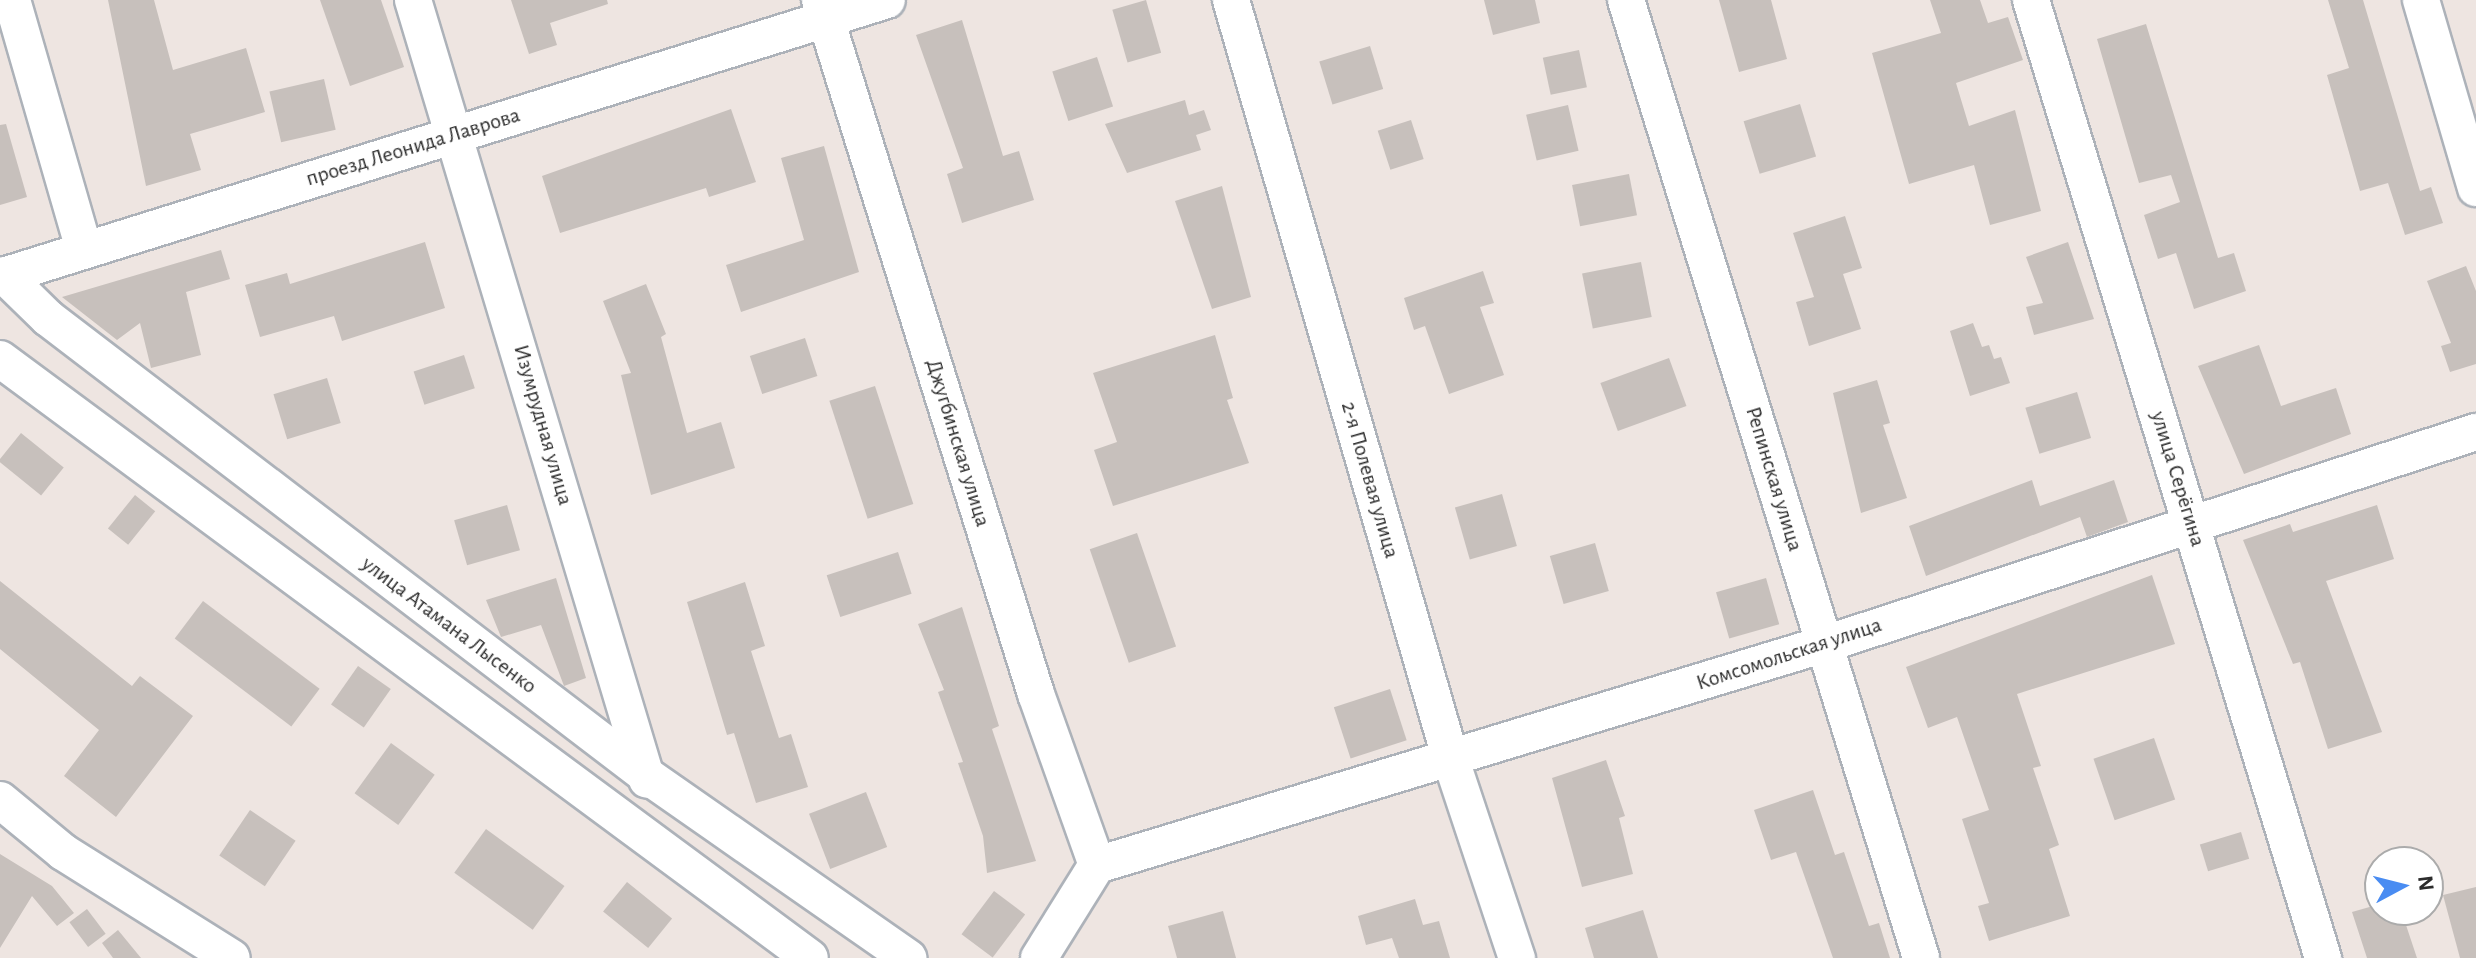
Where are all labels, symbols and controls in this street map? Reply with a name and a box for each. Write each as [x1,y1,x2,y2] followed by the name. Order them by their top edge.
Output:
[303,102,523,192] street label: проезд Леонида Лаврова
[507,342,579,508] street label: Изумрудная улица
[920,356,996,530] street label: Джугбинская улица
[1335,399,1405,561] street label: 2-я Полевая улица
[1739,403,1809,555] street label: Репинская улица
[2145,408,2211,550] street label: улица Серёгина
[356,551,542,699] street label: улица Атамана Лысенко
[1693,612,1885,696] street label: Комсомольская улица
[2364,846,2444,926] north arrow
[2414,874,2438,892] text: N

